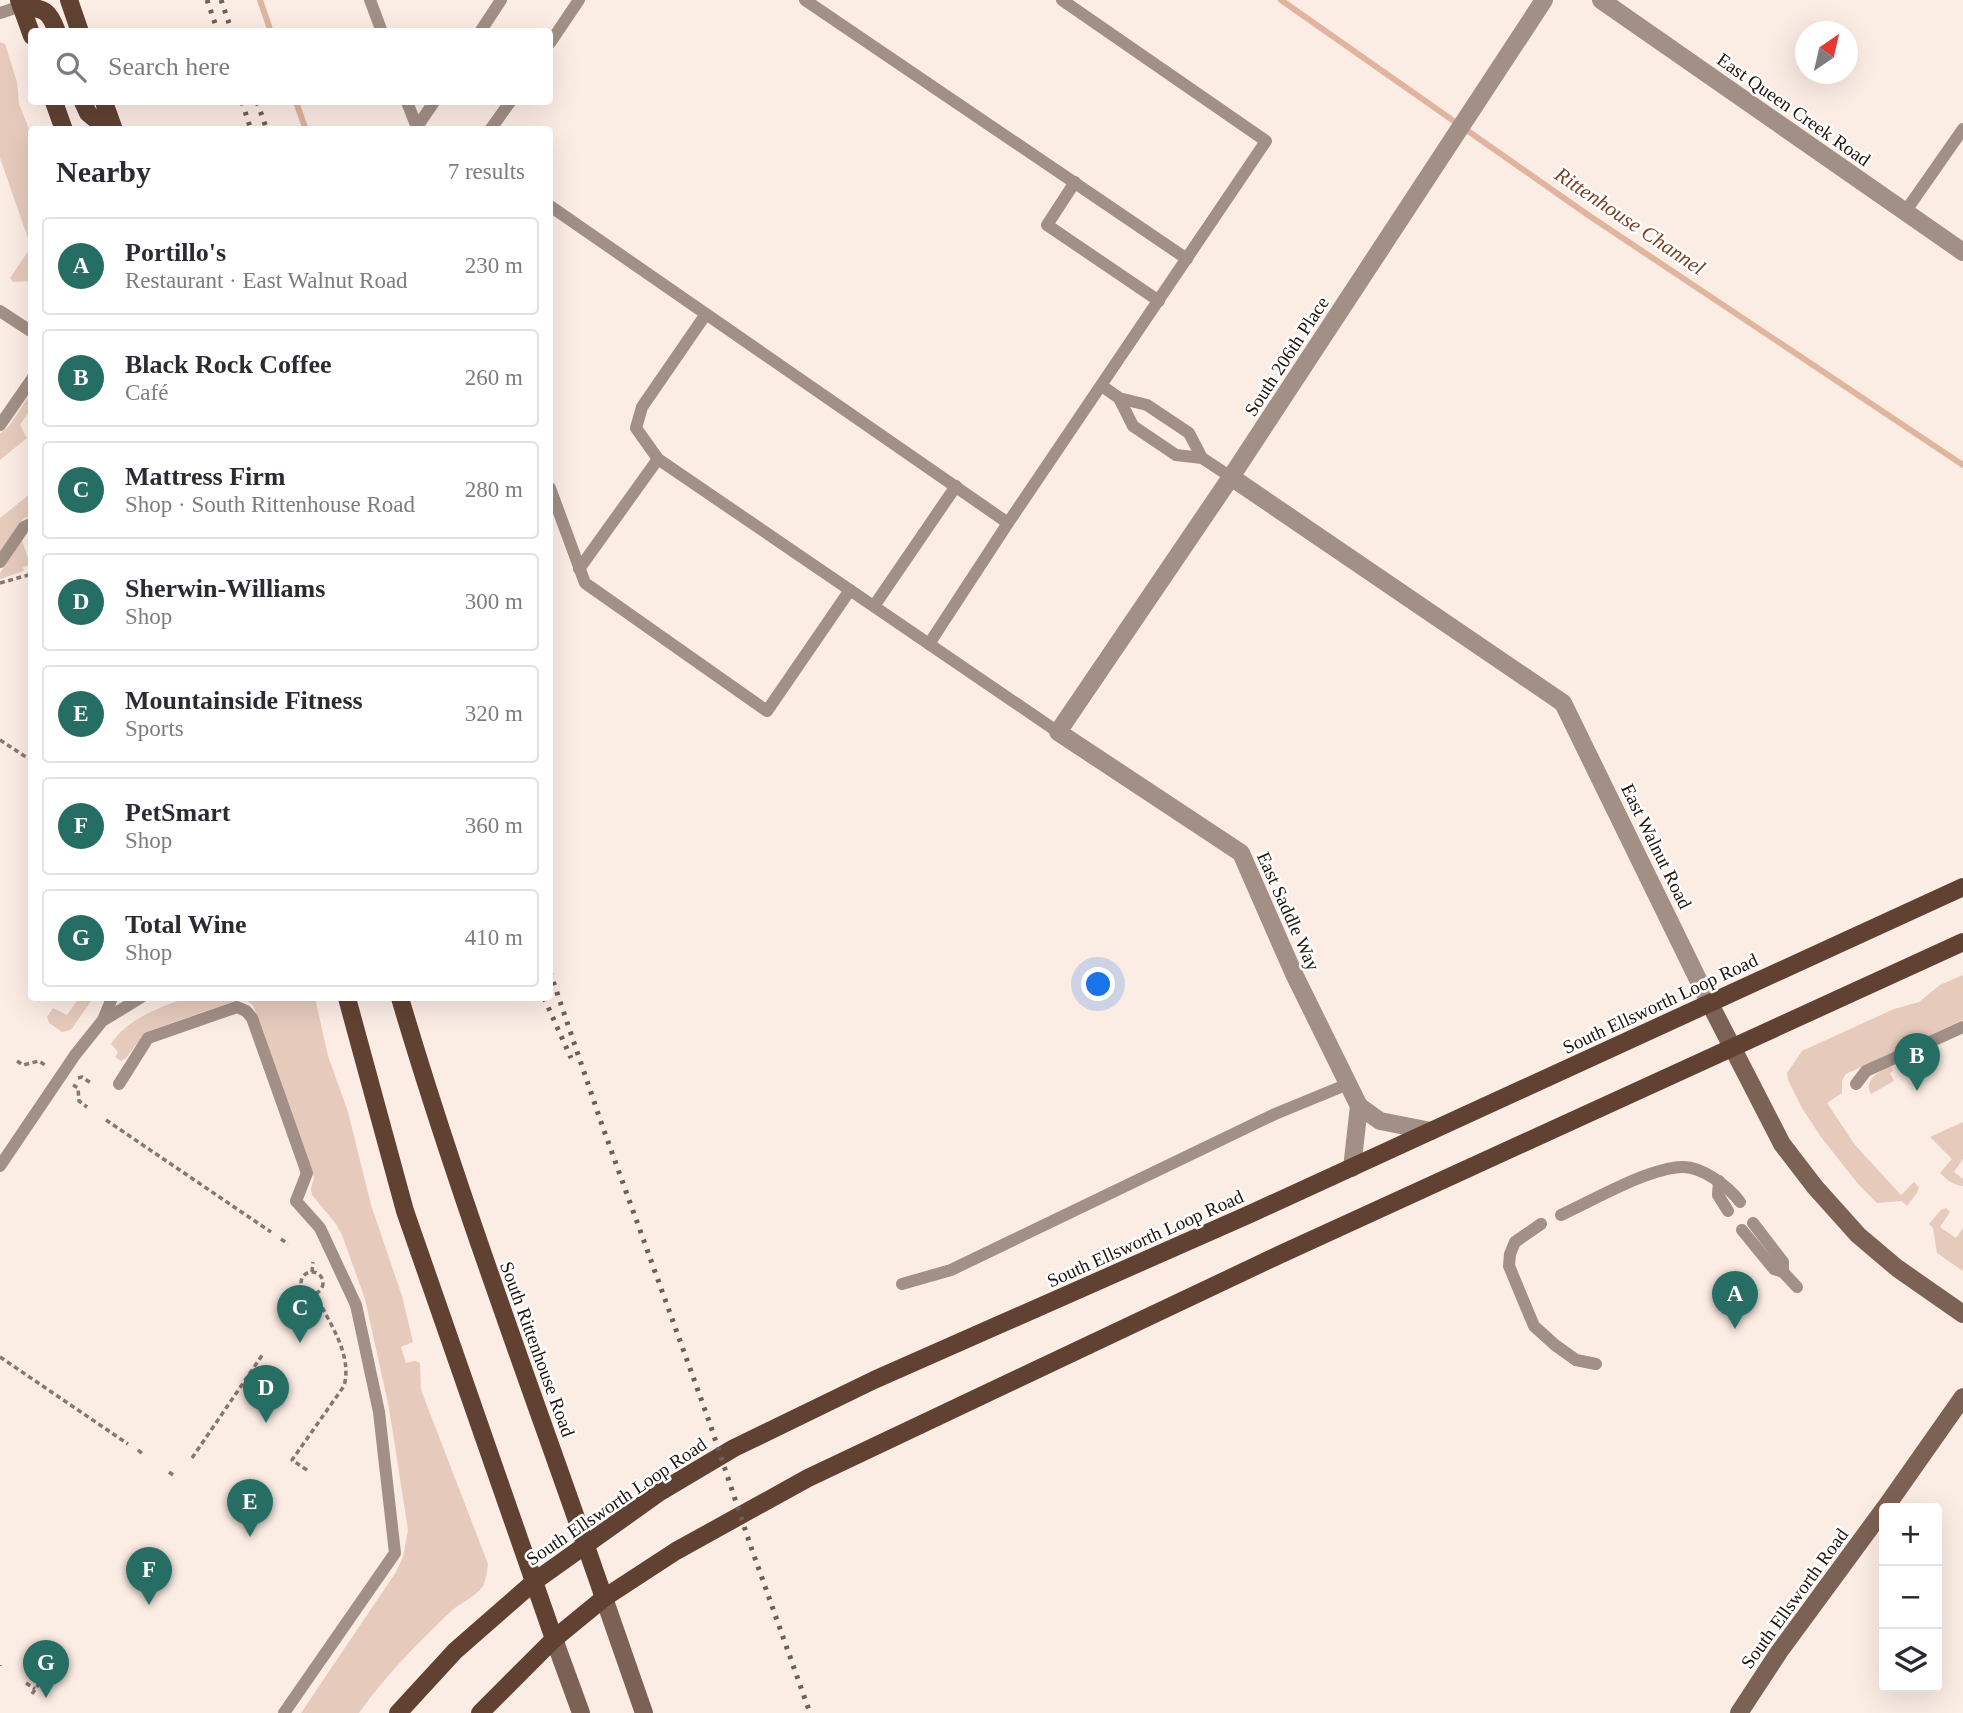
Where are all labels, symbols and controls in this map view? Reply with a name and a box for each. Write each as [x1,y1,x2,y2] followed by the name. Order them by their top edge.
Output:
[1795,21,1858,84] north arrow
[28,28,553,105] search box
[52,48,90,86] icon: search
[1713,49,1875,170] street label: East Queen Creek Road
[108,52,230,81] text: Search here
[56,155,151,188] text: Nearby
[448,159,525,184] text: 7 results
[1550,161,1710,280] water label: Rittenhouse Channel
[125,238,226,267] text: Portillo's
[73,253,89,278] text: A
[465,253,523,278] text: 230 m
[125,268,408,293] text: Restaurant · East Walnut Road
[1240,293,1333,420] street label: South 206th Place
[125,350,332,379] text: Black Rock Coffee
[73,365,89,390] text: B
[465,365,523,390] text: 260 m
[125,380,168,405] text: Café
[125,462,286,491] text: Mattress Firm
[73,477,89,502] text: C
[465,477,523,502] text: 280 m
[125,492,415,517] text: Shop · South Rittenhouse Road
[125,574,325,603] text: Sherwin-Williams
[73,589,89,614] text: D
[465,589,523,614] text: 300 m
[125,604,172,629] text: Shop
[125,686,363,715] text: Mountainside Fitness
[73,701,89,726] text: E
[465,701,523,726] text: 320 m
[125,716,184,741] text: Sports
[1617,780,1696,913] street label: East Walnut Road
[125,798,230,827] text: PetSmart
[74,813,88,838] text: F
[465,813,523,838] text: 360 m
[125,828,172,853] text: Shop
[1253,848,1324,974] street label: East Saddle Way
[125,910,247,939] text: Total Wine
[72,925,90,950] text: G
[465,925,523,950] text: 410 m
[125,940,172,965] text: Shop
[1559,949,1761,1058] street label: South Ellsworth Loop Road
[1081,967,1115,1001] your location
[1894,1033,1940,1091] pin: B
[1044,1185,1247,1291] street label: South Ellsworth Loop Road
[496,1259,579,1440] street label: South Rittenhouse Road
[1712,1271,1758,1329] pin: A
[277,1285,323,1343] pin: C
[243,1365,289,1423] pin: D
[522,1433,711,1570] street label: South Ellsworth Loop Road
[227,1479,273,1537] pin: E
[1879,1503,1942,1692] map controls
[1879,1503,1942,1566] button: +
[1737,1524,1853,1672] street label: South Ellsworth Road
[126,1547,172,1605] pin: F
[1879,1566,1942,1629] button: −
[1879,1629,1942,1692] button: layers
[23,1640,69,1698] pin: G

